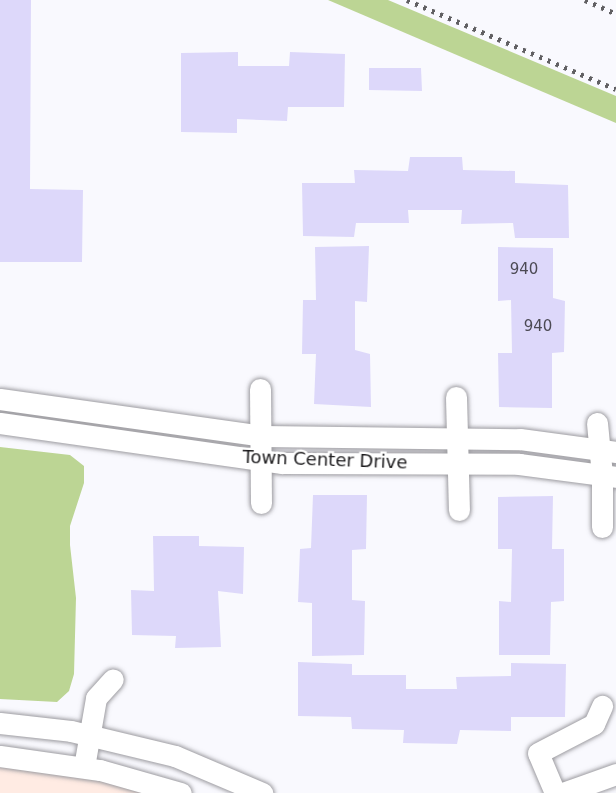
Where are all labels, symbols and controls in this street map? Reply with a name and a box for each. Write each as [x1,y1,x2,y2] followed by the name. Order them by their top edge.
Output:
[510,261,538,279] house number: 940
[524,318,552,336] house number: 940
[242,446,408,474] street label: Town Center Drive

